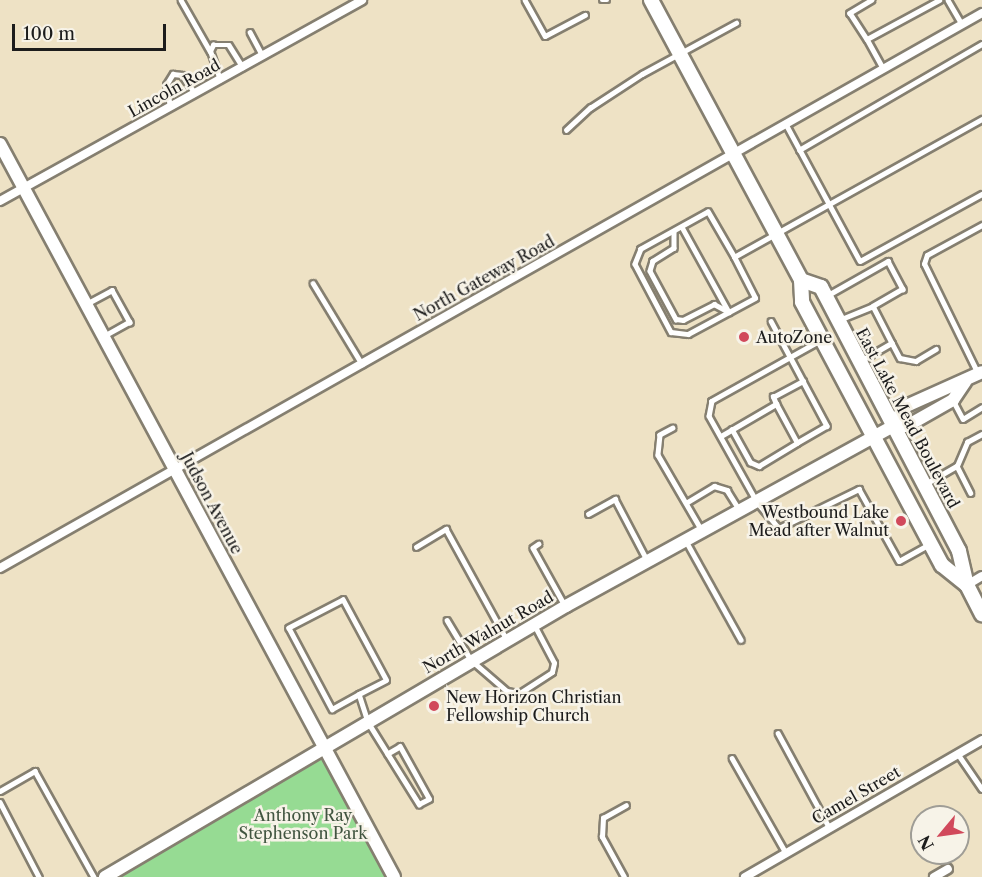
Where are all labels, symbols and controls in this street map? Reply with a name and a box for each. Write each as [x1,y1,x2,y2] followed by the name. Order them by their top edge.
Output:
[15,12,170,50] scale bar
[23,23,75,45] text: 100 m
[125,55,223,121] street label: Lincoln Road
[410,231,558,325] street label: North Gateway Road
[852,325,964,511] street label: East Lake Mead Boulevard
[756,327,832,347] place label: AutoZone
[737,330,751,344] marker: AutoZone
[177,449,247,557] street label: Judson Avenue
[748,502,889,540] place label: Westbound Lake Mead after Walnut
[894,514,908,528] marker: Westbound Lake Mead after Walnut
[419,587,557,677] street label: North Walnut Road
[446,687,622,725] place label: New Horizon Christian Fellowship Church
[427,699,441,713] marker: New Horizon Christian Fellowship Church
[808,762,904,828] street label: Camel Street
[239,805,367,843] park label: Anthony Ray Stephenson Park
[910,805,970,865] north arrow
[914,832,938,854] text: N

